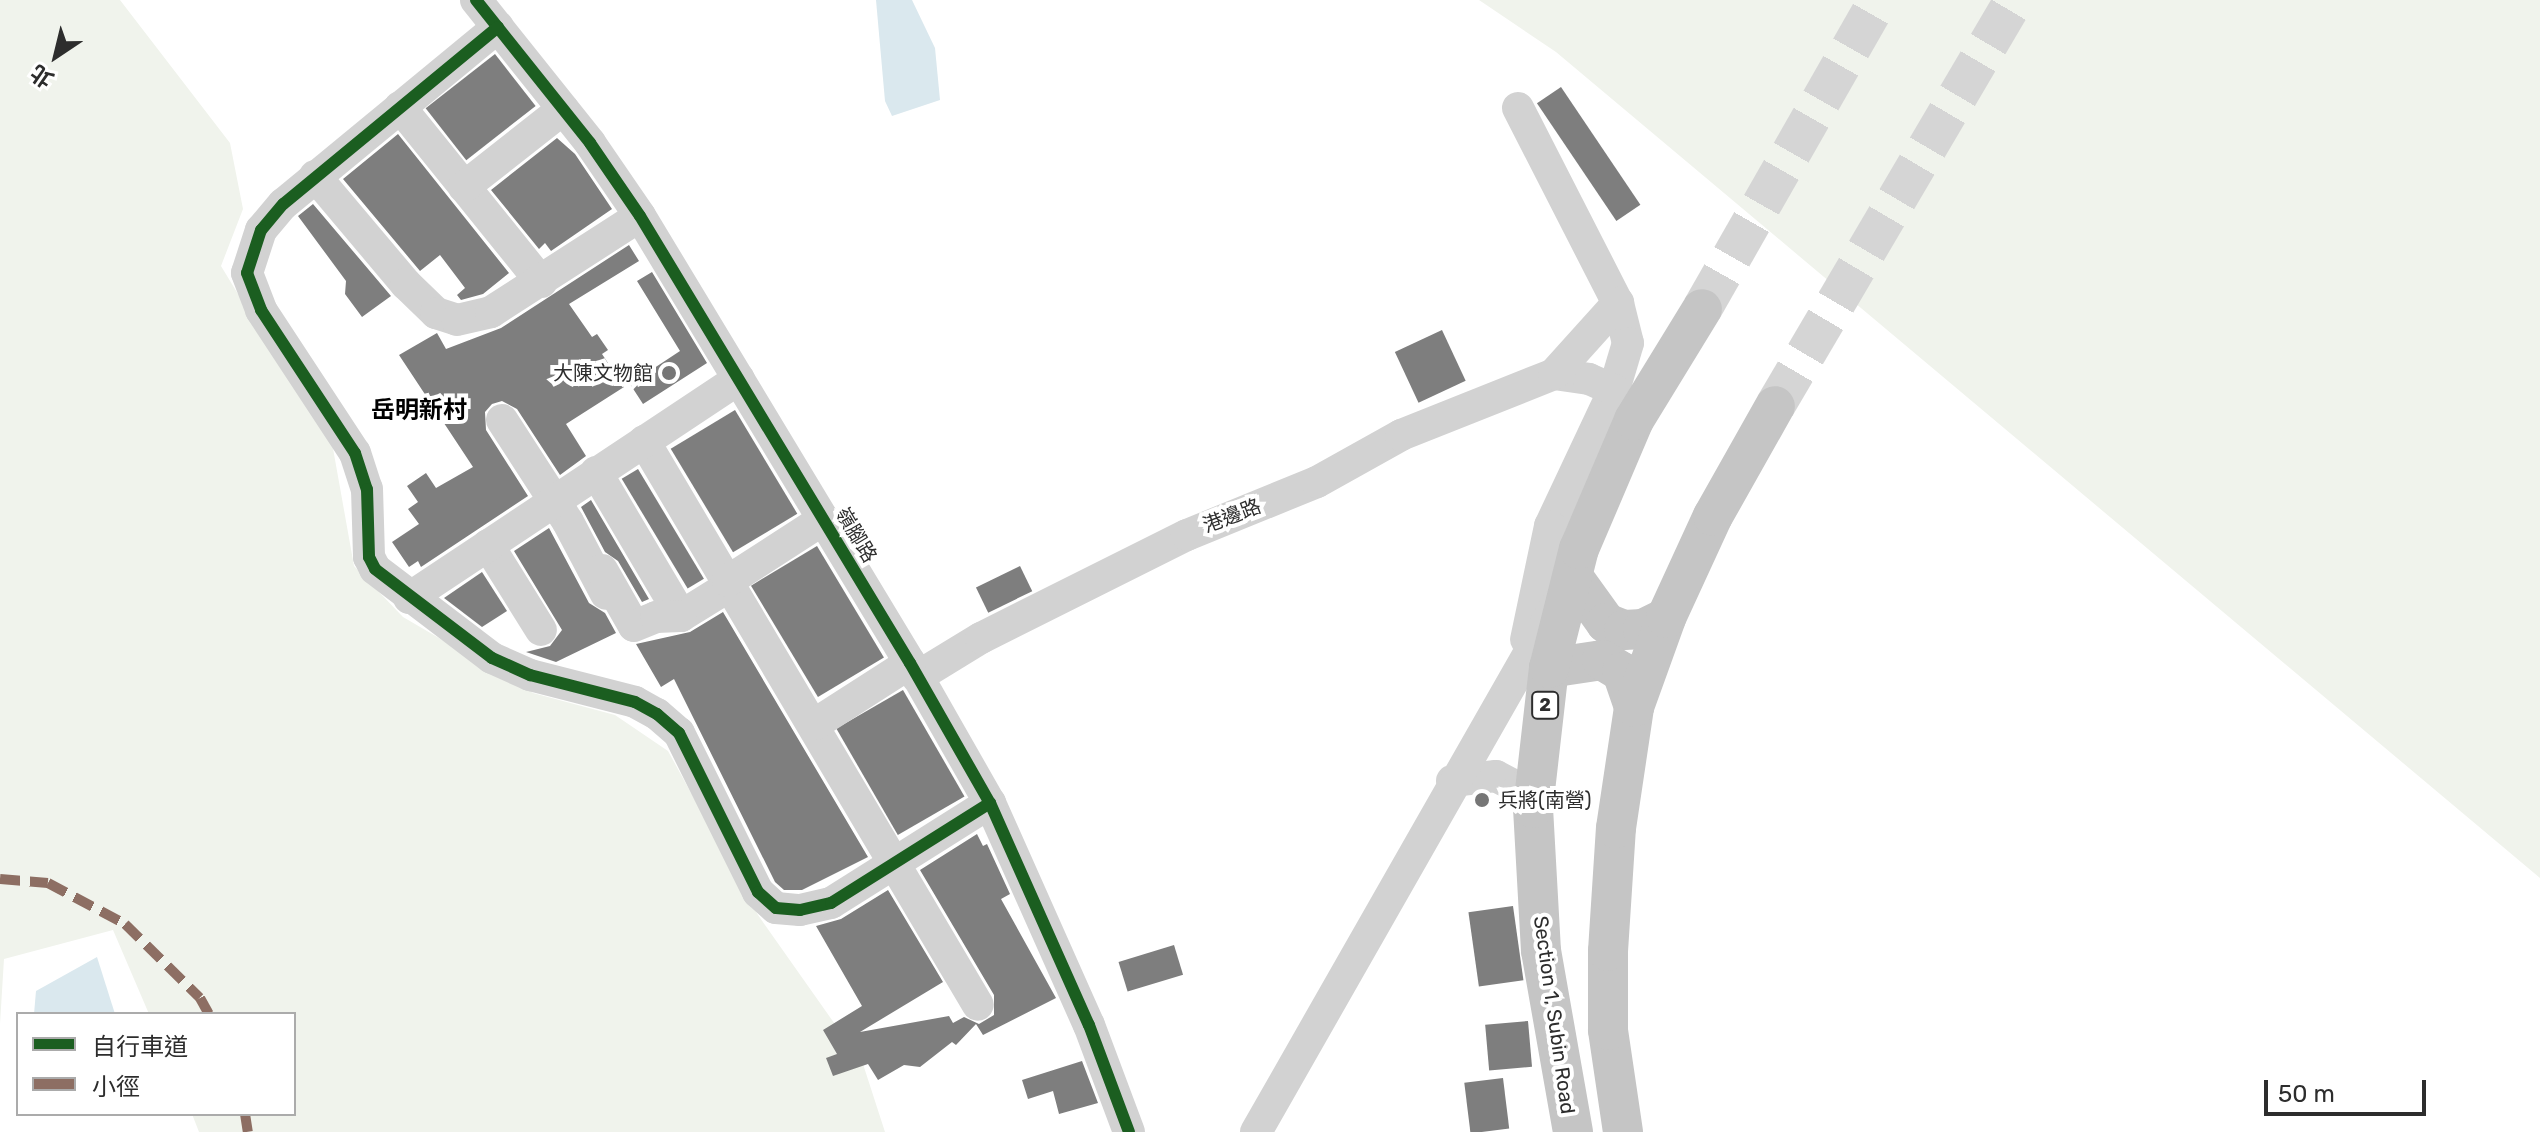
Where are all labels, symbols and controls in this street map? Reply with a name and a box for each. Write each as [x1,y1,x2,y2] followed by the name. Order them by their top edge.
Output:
[16,16,96,96] north arrow
[25,59,59,93] text: 北
[553,361,653,385] place label: 大陳文物館
[660,364,678,382] marker: 大陳文物館
[371,397,467,425] district label: 岳明新村
[1200,494,1264,538] street label: 港邊路
[830,503,882,567] street label: 嶺腳路
[1531,691,1559,719] road number: 2
[1498,788,1592,812] place label: 兵將(南營)
[1473,791,1491,809] marker: 兵將(南營)
[1528,914,1580,1116] street label: Section 1, Subin Road
[16,1012,296,1116] legend
[92,1033,188,1061] text: 自行車道
[2268,1064,2430,1114] scale bar
[92,1073,140,1101] text: 小徑
[2278,1080,2335,1108] text: 50 m

